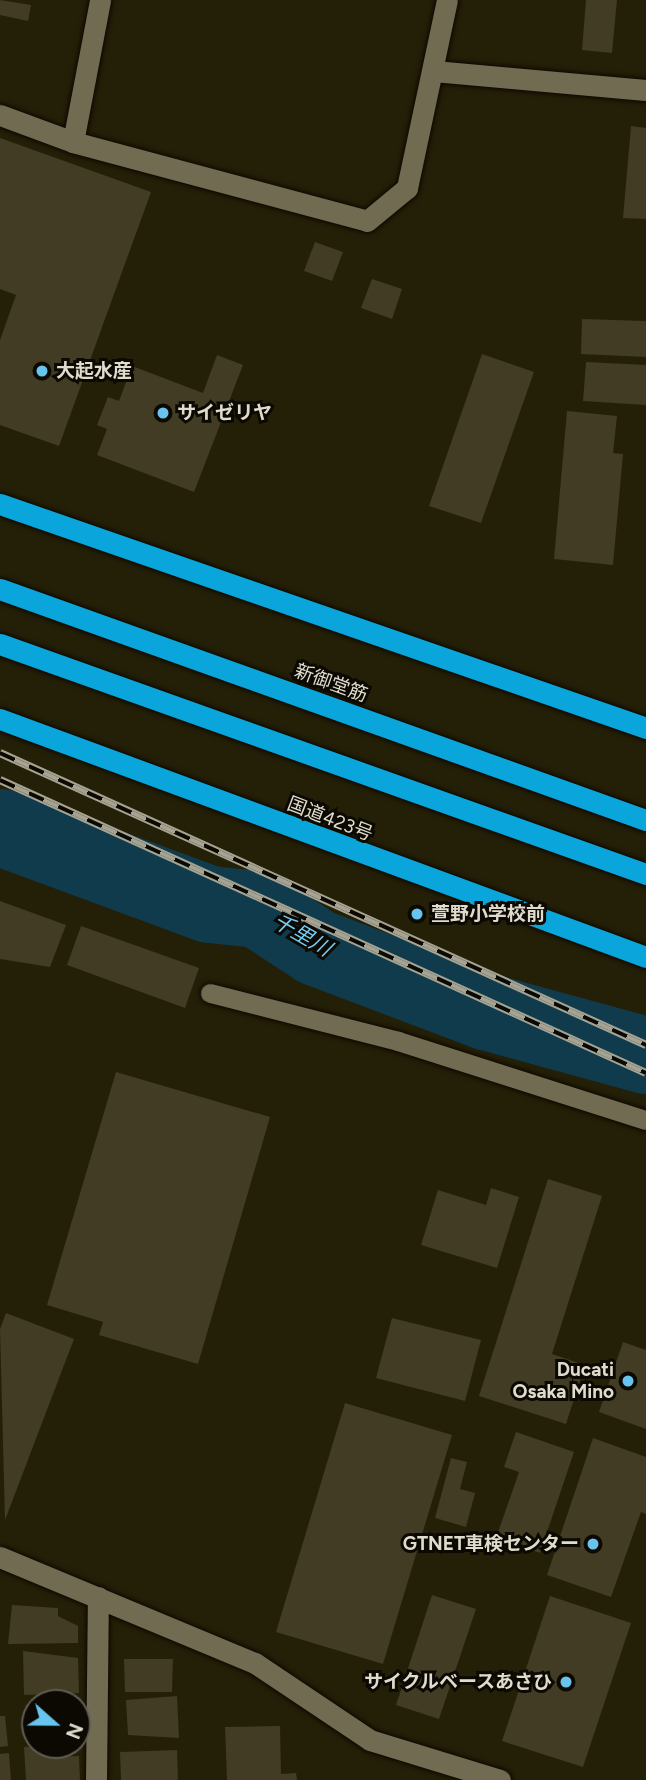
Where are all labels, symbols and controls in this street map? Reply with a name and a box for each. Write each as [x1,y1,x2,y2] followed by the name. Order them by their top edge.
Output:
[56,360,132,382] place label: 大起水産
[34,363,50,379] marker: 大起水産
[177,402,272,424] place label: サイゼリヤ
[155,405,171,421] marker: サイゼリヤ
[291,659,371,707] street label: 新御堂筋
[284,792,376,846] street label: 国道423号
[431,903,545,925] place label: 萱野小学校前
[409,906,425,922] marker: 萱野小学校前
[268,908,336,962] water label: 千里川
[513,1359,614,1403] place label: Ducati Osaka Mino
[620,1373,636,1389] marker: Ducati Osaka Mino
[403,1533,579,1555] place label: GTNET車検センター
[585,1536,601,1552] marker: GTNET車検センター
[362,1671,552,1693] place label: サイクルベースあさひ
[558,1674,574,1690] marker: サイクルベースあさひ
[21,1689,91,1759] north arrow
[61,1720,88,1742] text: N

